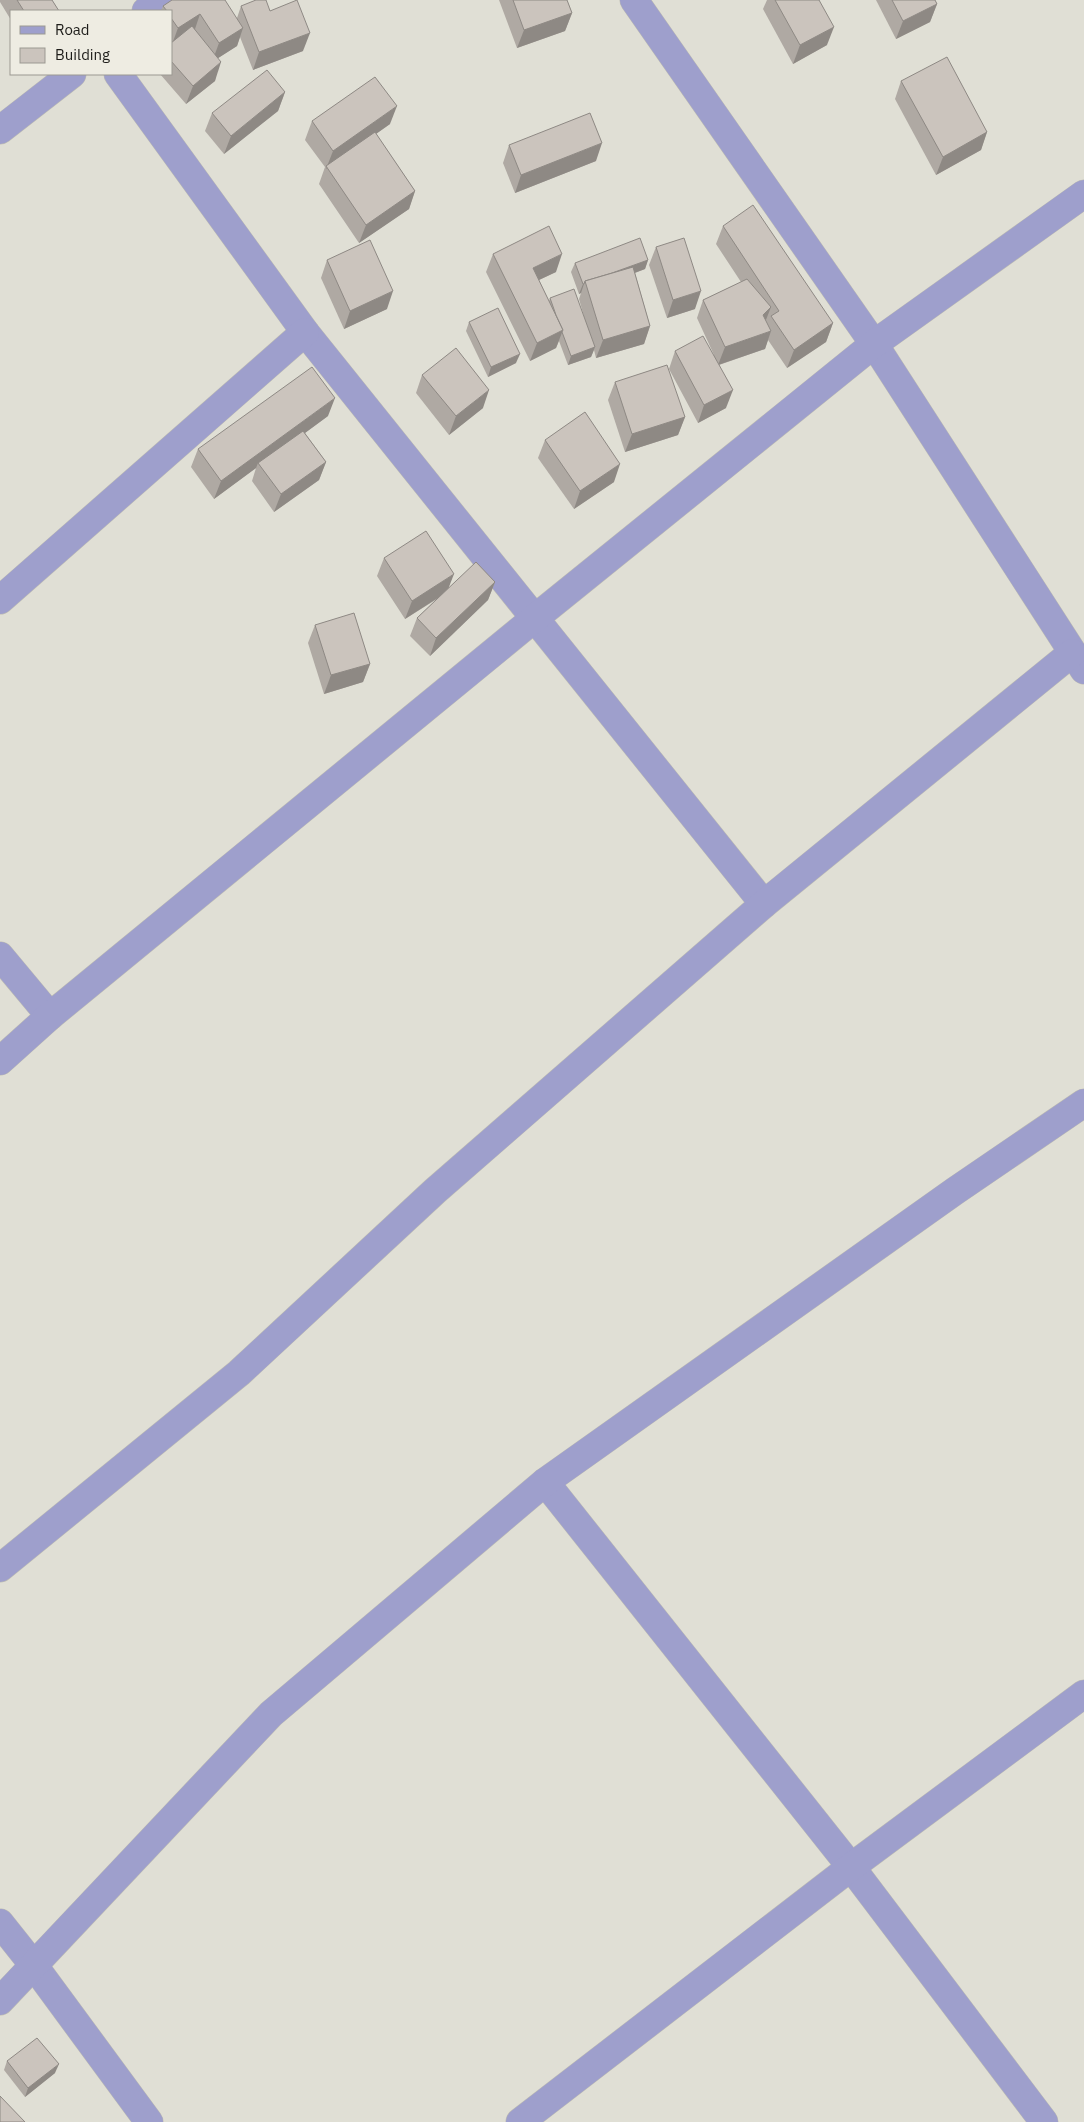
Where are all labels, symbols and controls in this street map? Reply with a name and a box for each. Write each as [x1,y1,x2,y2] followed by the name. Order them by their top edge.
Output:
[10,10,172,75] legend
[55,20,90,39] text: Road
[55,45,110,64] text: Building

